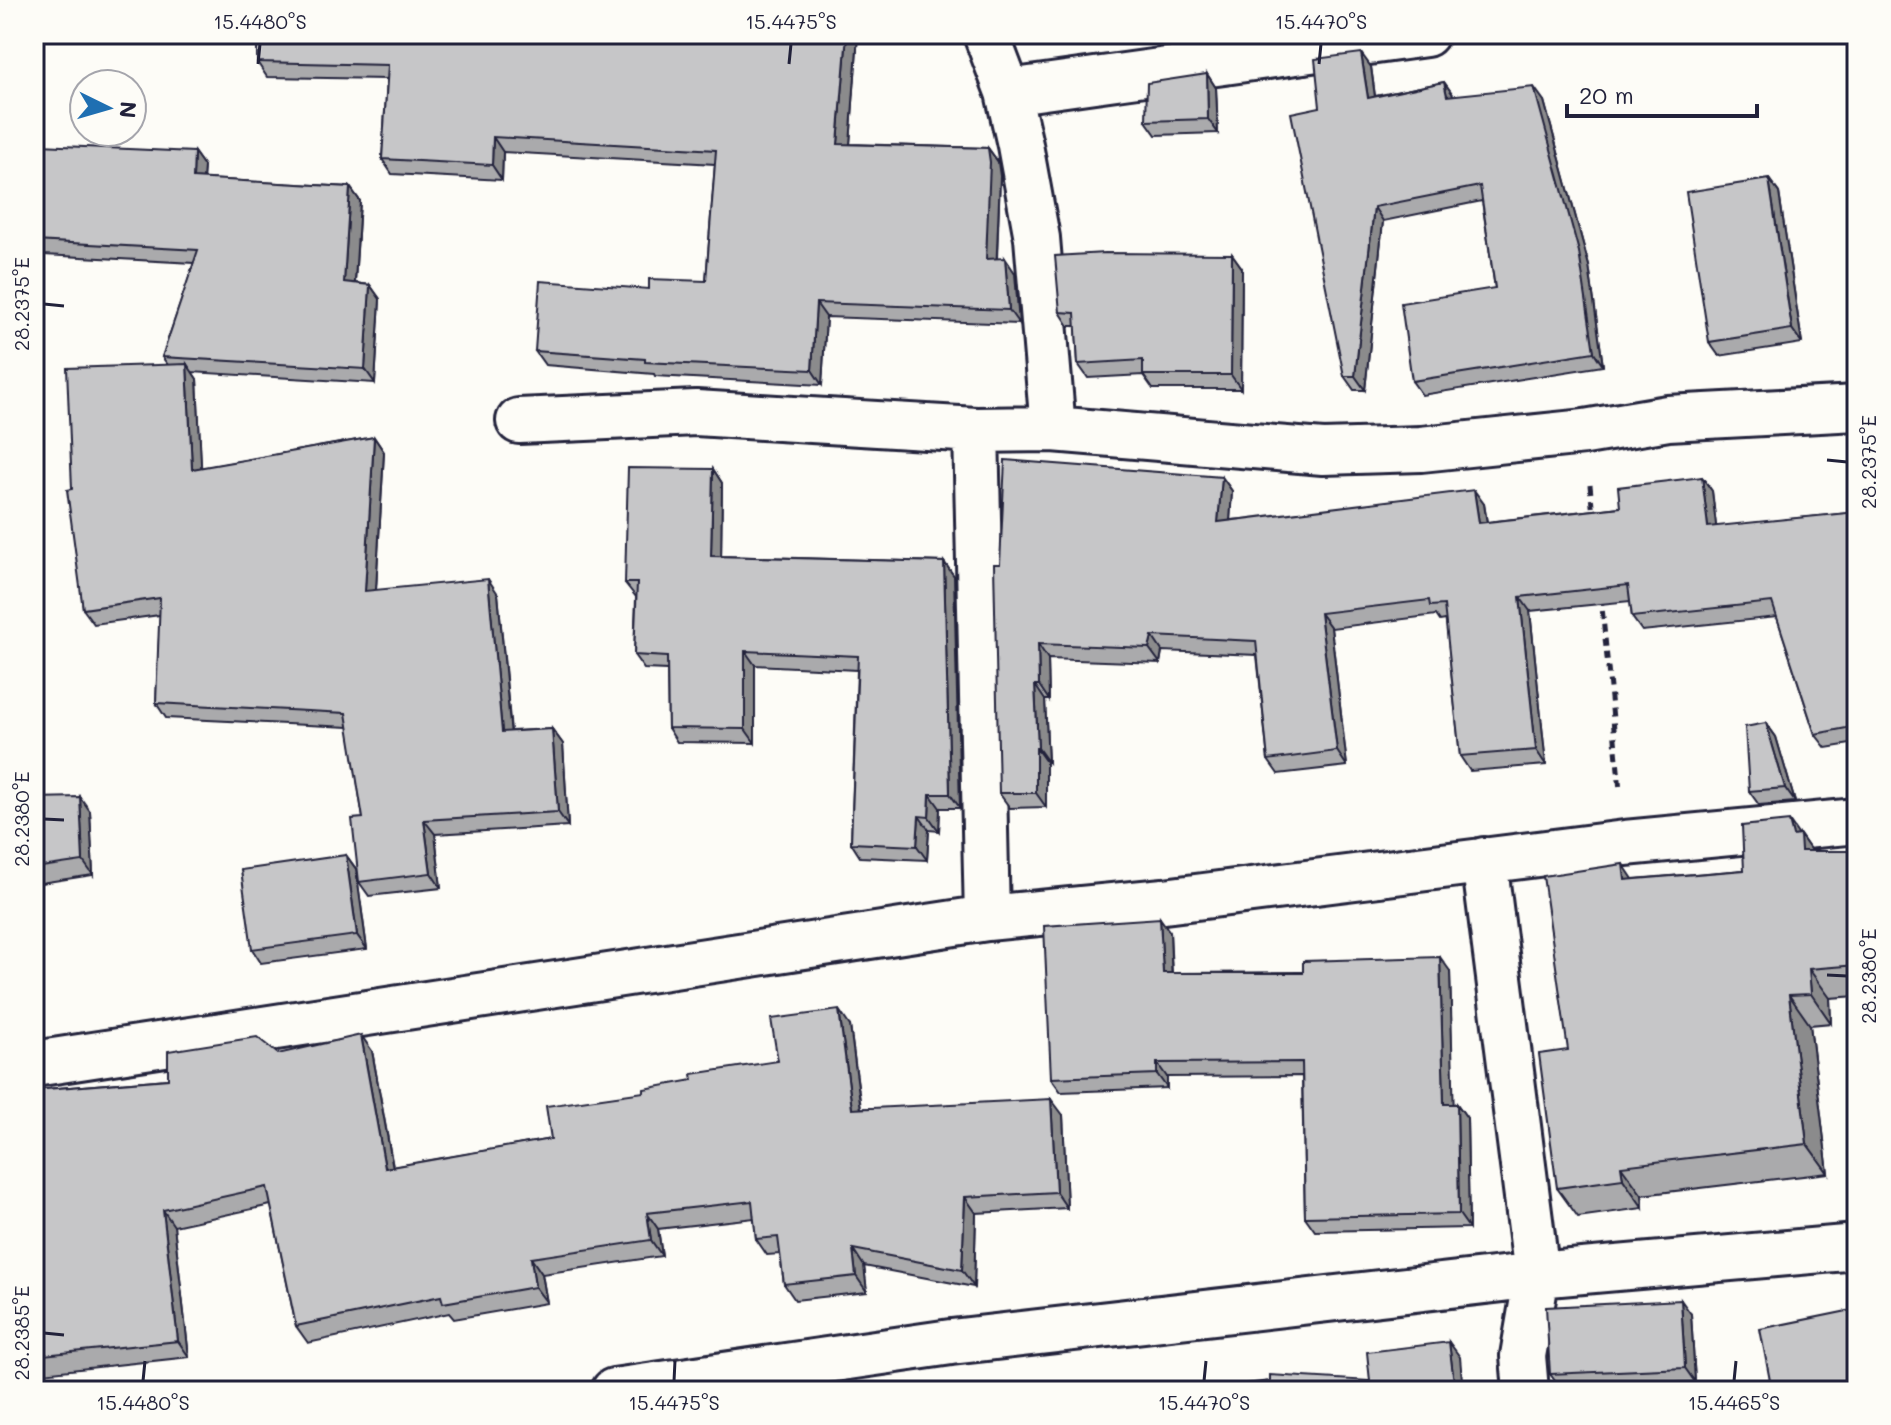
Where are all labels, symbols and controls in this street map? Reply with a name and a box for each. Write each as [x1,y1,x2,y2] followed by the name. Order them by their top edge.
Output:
[213,8,307,34] text: 15.4480°S
[745,8,837,34] text: 15.4475°S
[1275,8,1367,34] text: 15.4470°S
[68,68,148,148] north arrow
[1567,68,1757,118] scale bar
[1579,79,1634,110] text: 20 m
[113,100,144,119] text: N
[8,257,34,351] text: 28.2375°E
[1855,415,1881,509] text: 28.2375°E
[8,771,34,867] text: 28.2380°E
[1855,928,1881,1024] text: 28.2380°E
[8,1286,34,1380] text: 28.2385°E
[96,1389,190,1415] text: 15.4480°S
[628,1389,720,1415] text: 15.4475°S
[1158,1389,1250,1415] text: 15.4470°S
[1688,1389,1780,1415] text: 15.4465°S

